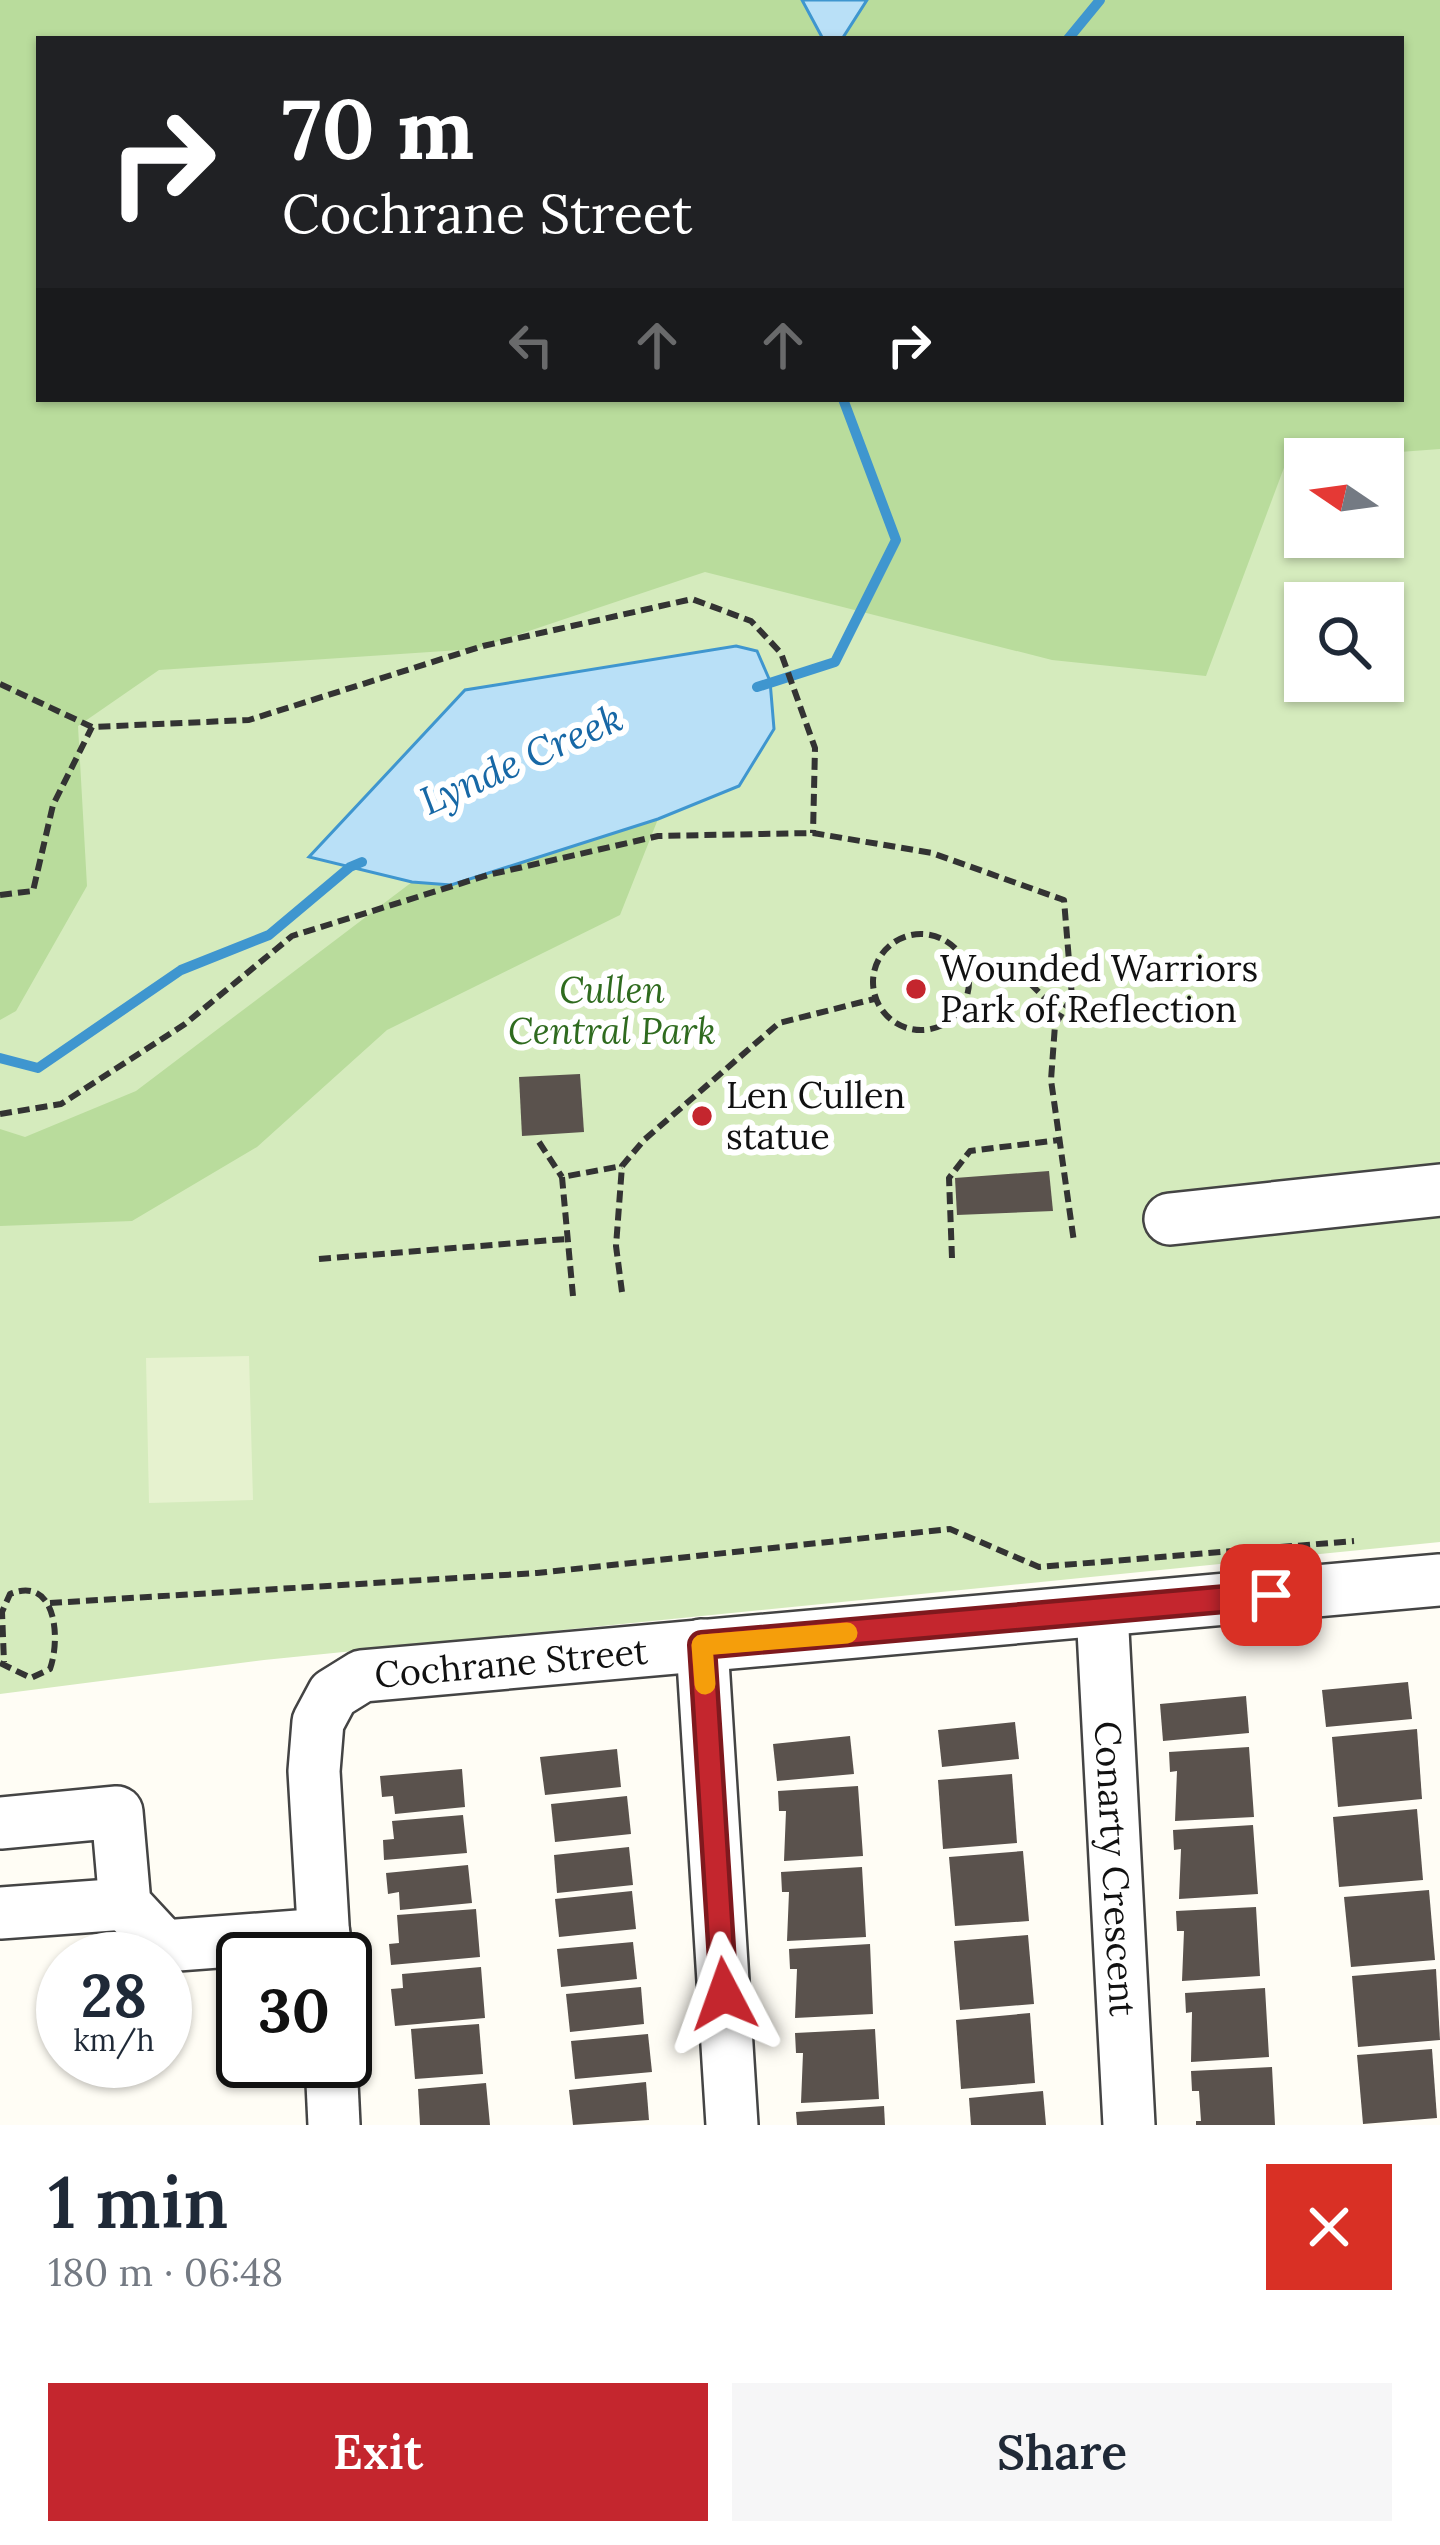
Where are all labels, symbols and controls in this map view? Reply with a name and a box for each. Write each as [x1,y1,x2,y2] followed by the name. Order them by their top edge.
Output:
[282,74,474,182] text: 70 m
[84,84,240,240] icon: right
[282,179,693,248] text: Cochrane Street
[498,312,564,378] icon: left
[624,312,690,378] icon: ahead
[750,312,816,378] icon: ahead
[876,312,942,378] icon: right
[1284,438,1404,558] north arrow
[1284,438,1404,702] map controls
[1284,582,1404,702] button: search
[412,692,630,826] water label: Lynde Creek
[940,945,1258,1032] place label: Wounded Warriors Park of Reflection
[508,967,716,1054] park label: Cullen Central Park
[903,976,929,1002] marker: Wounded Warriors Park of Reflection
[726,1072,905,1159] place label: Len Cullen statue
[689,1103,715,1129] marker: Len Cullen statue
[1220,1544,1322,1646] pin
[1238,1562,1304,1628] icon: arrive
[373,1628,650,1698] street label: Cochrane Street
[1085,1720,1146,2018] street label: Conarty Crescent
[661,1931,787,2057] position arrow
[216,1932,372,2088] speed limit sign: 30
[81,1957,147,2033] text: 28
[73,2021,155,2059] text: km/h
[48,2156,228,2248] text: 1 min
[1266,2164,1392,2290] button: close
[48,2247,283,2297] text: 180 m · 06:48
[48,2383,708,2521] button: Exit
[732,2383,1392,2521] button: Share

